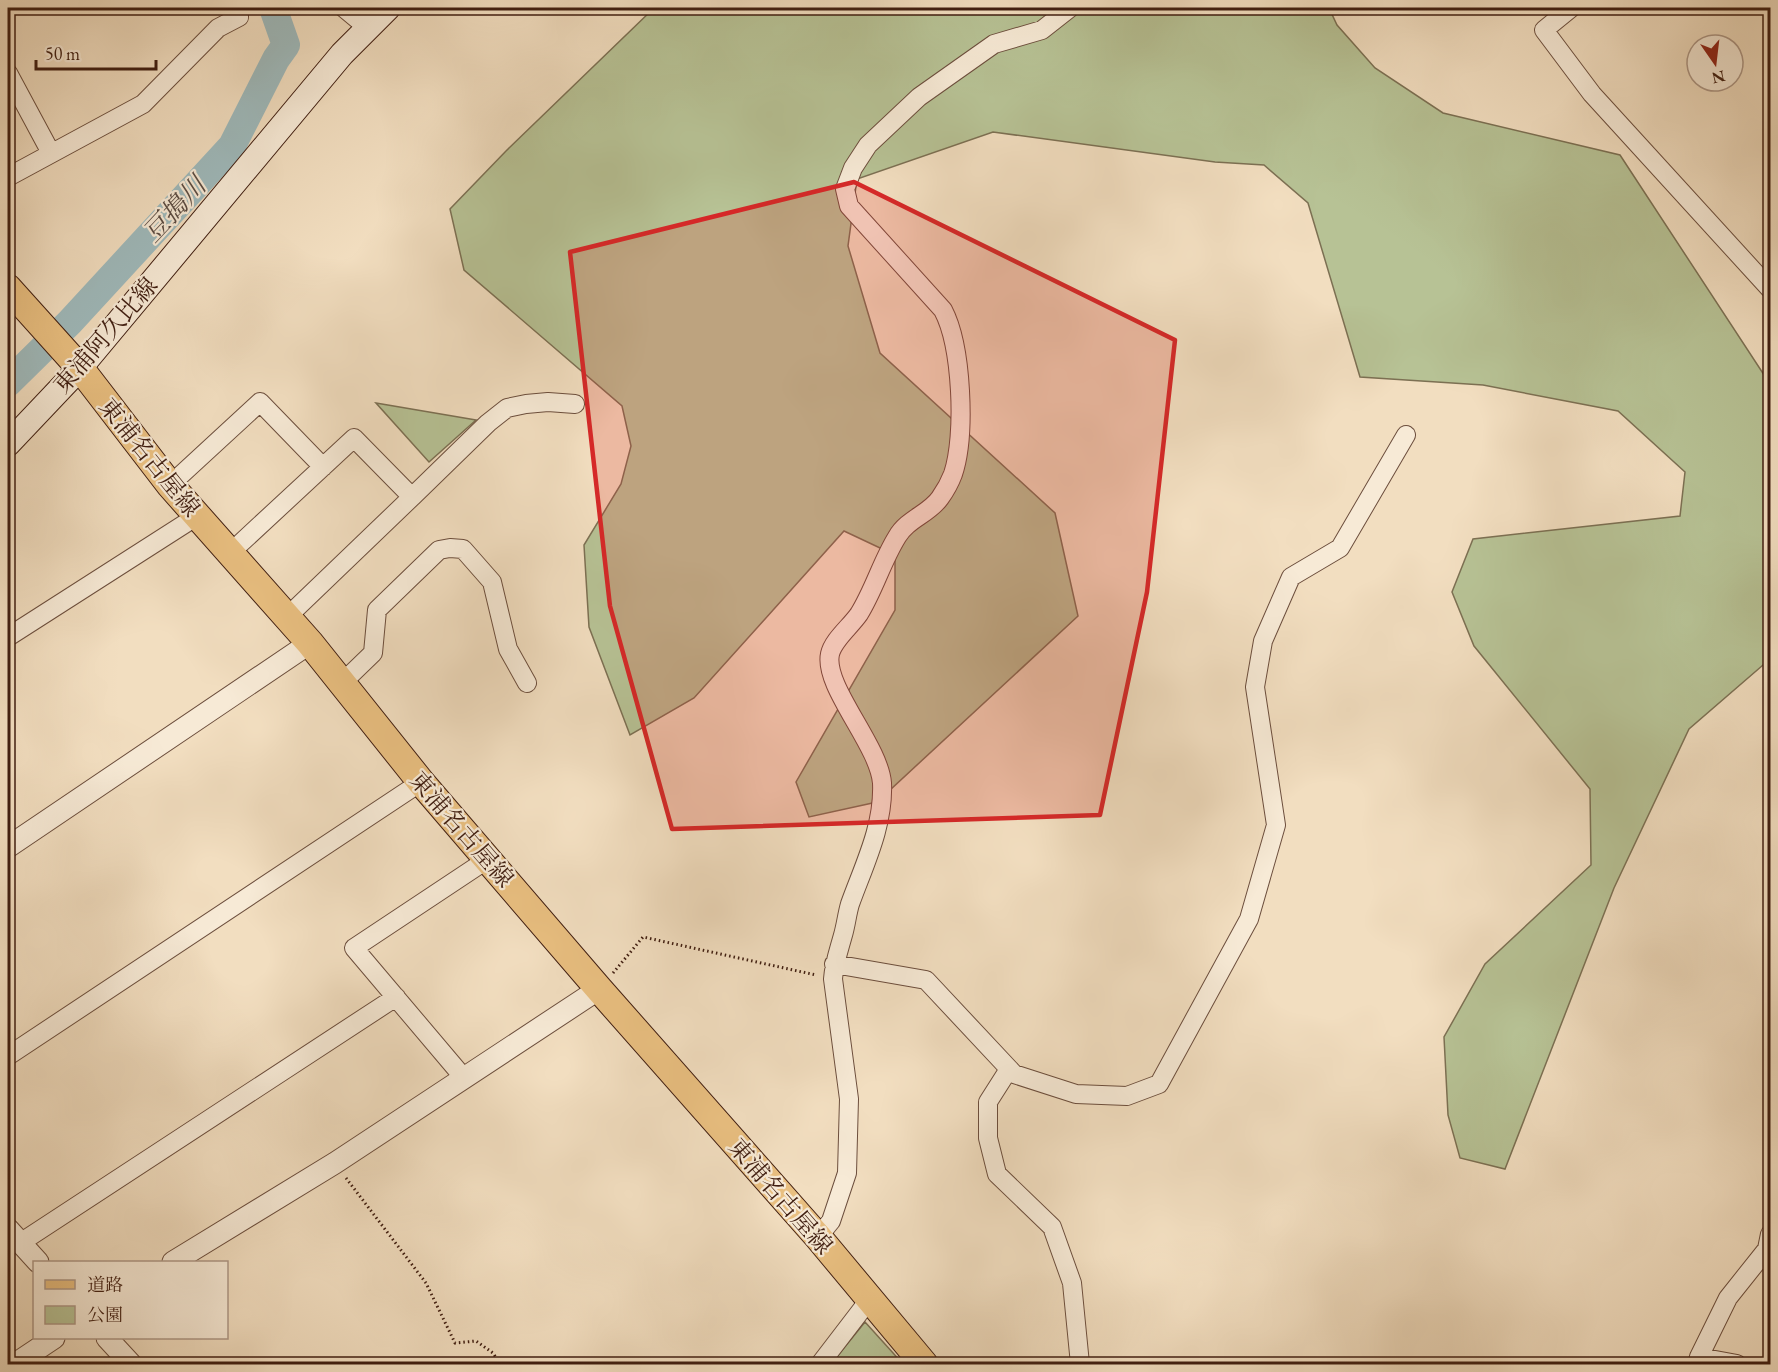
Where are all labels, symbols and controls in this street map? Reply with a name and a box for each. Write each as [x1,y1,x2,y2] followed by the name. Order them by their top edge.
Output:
[36,33,156,71] scale bar
[1685,33,1745,93] north arrow
[45,42,80,65] text: 50 m
[1710,65,1727,89] text: N
[135,167,215,249] water label: 豆搗川
[46,270,164,400] street label: 東浦阿久比線
[93,391,207,523] street label: 東浦名古屋線
[403,764,521,894] street label: 東浦名古屋線
[722,1131,840,1261] street label: 東浦名古屋線
[33,1261,228,1339] legend
[87,1273,123,1296] text: 道路
[87,1303,123,1326] text: 公園

